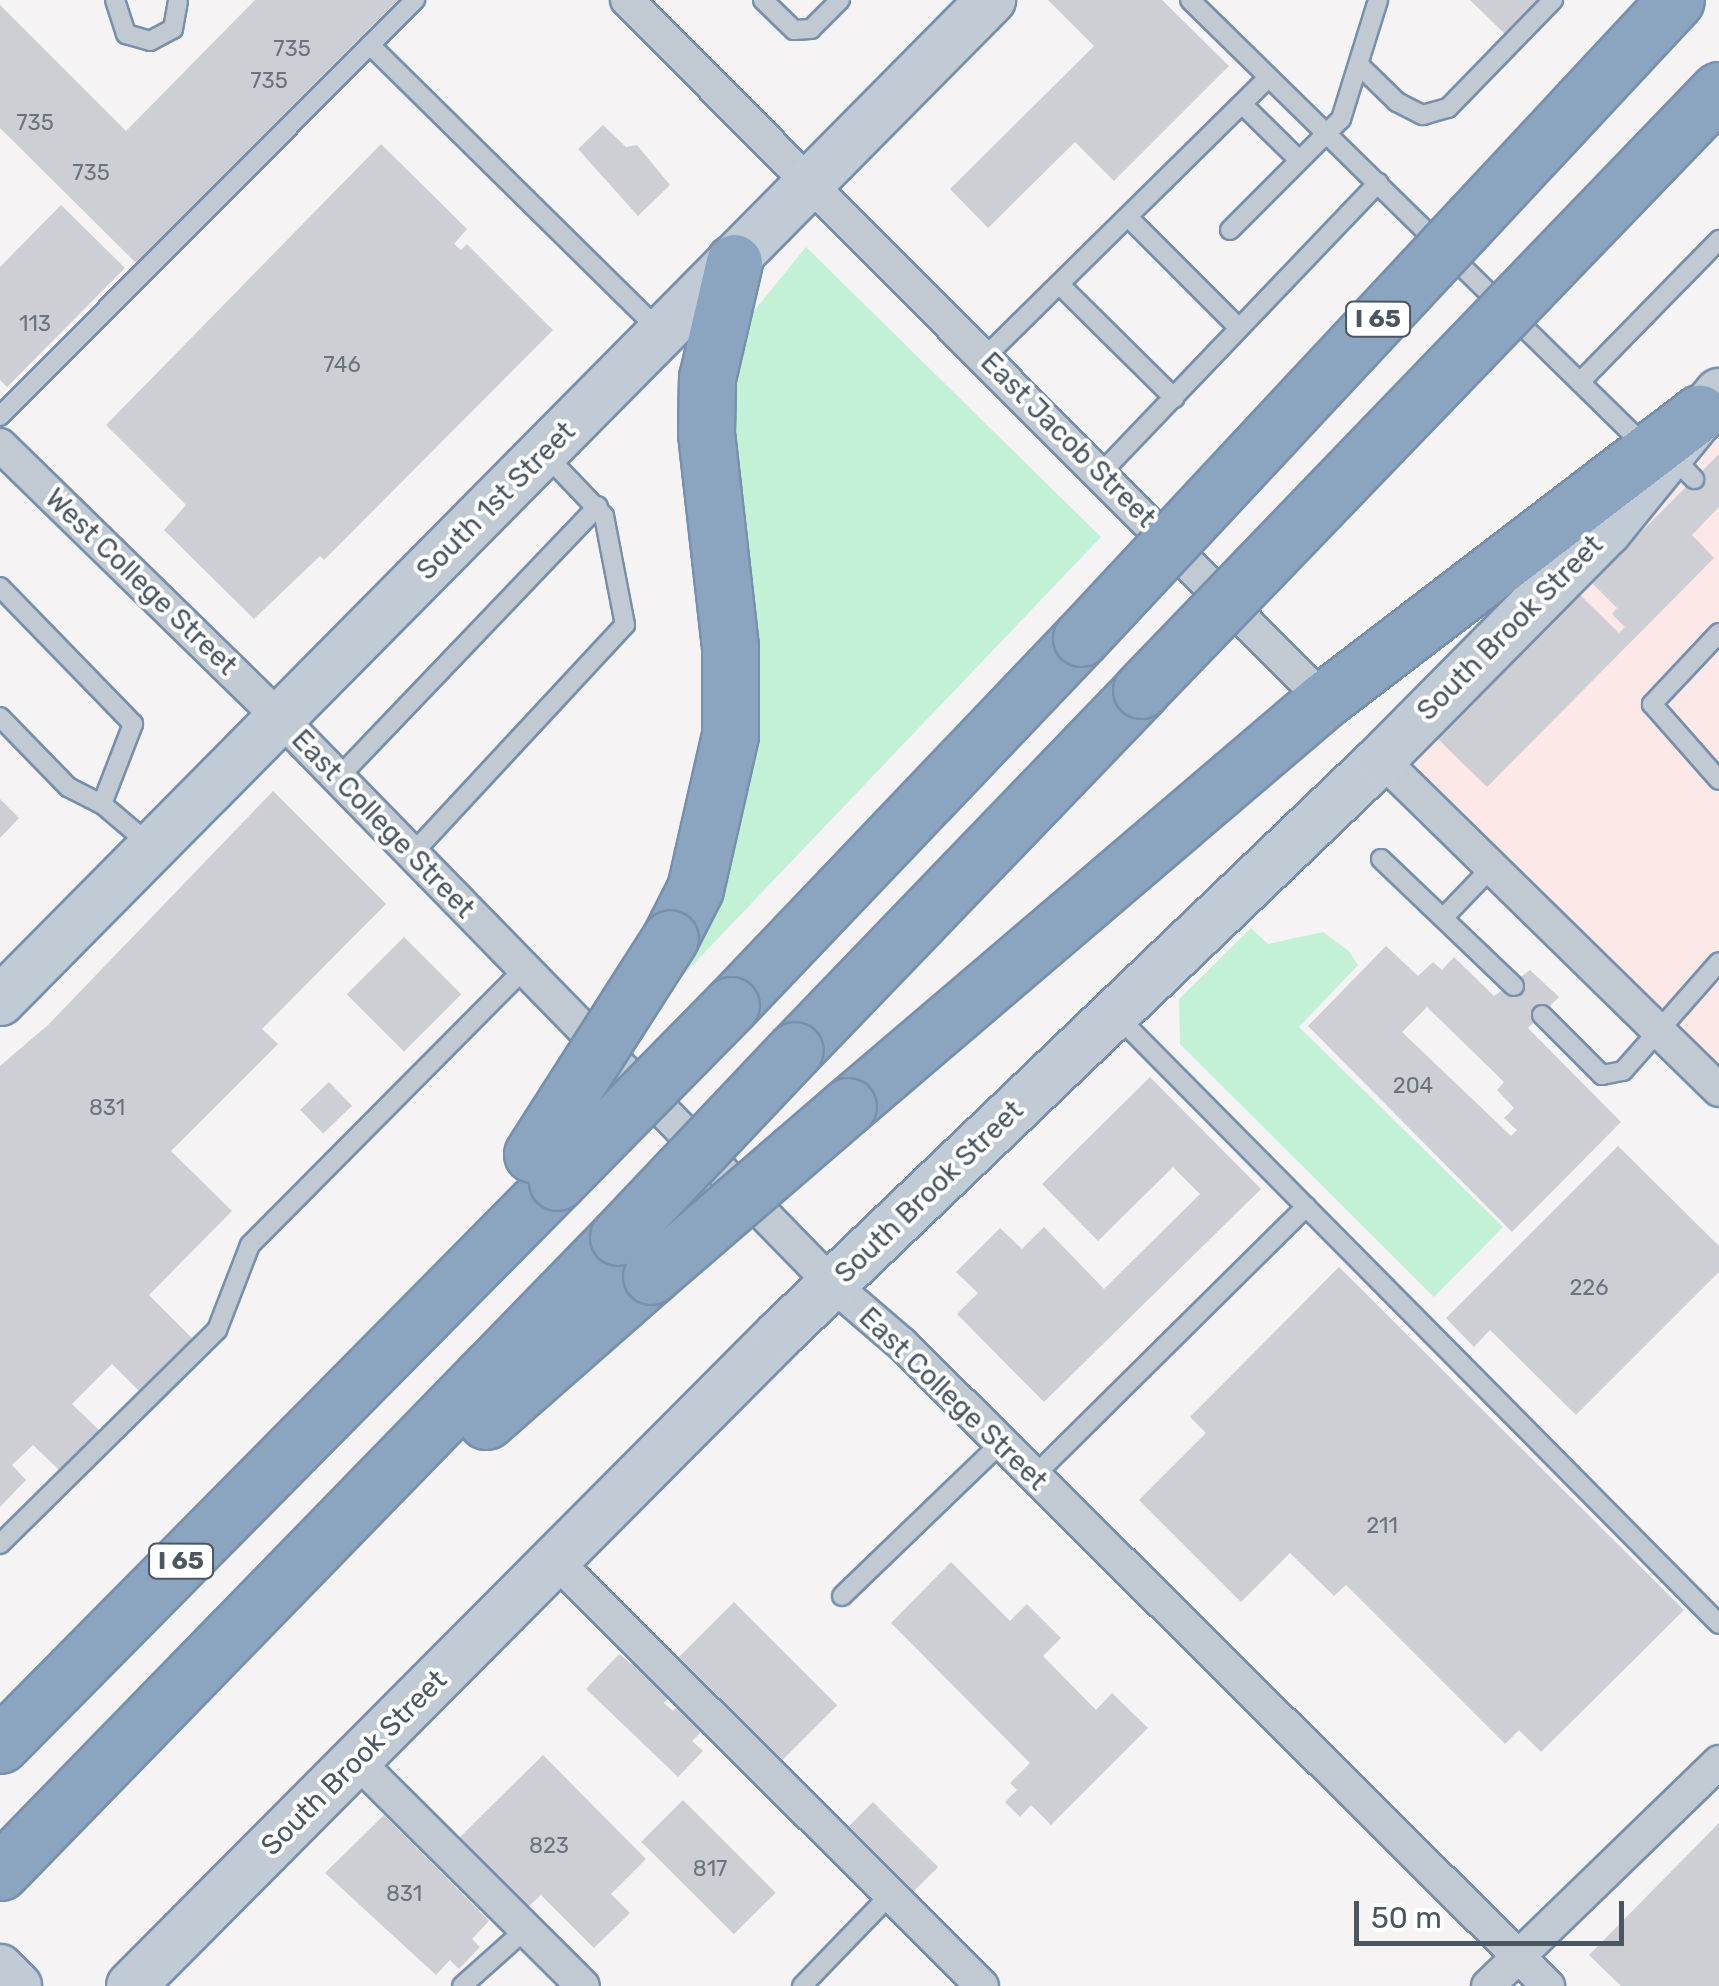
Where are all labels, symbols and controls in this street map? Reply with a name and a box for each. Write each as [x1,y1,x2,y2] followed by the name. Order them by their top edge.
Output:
[273,36,311,62] house number: 735
[250,68,288,94] house number: 735
[16,110,54,136] house number: 735
[72,160,110,186] house number: 735
[1343,299,1413,339] road number: I 65
[19,311,51,337] house number: 113
[974,346,1162,534] street label: East Jacob Street
[323,352,361,378] house number: 746
[410,415,582,587] street label: South 1st Street
[38,482,244,682] street label: West College Street
[1410,528,1610,728] street label: South Brook Street
[285,723,481,925] street label: East College Street
[1393,1073,1433,1099] house number: 204
[828,1094,1030,1290] street label: South Brook Street
[89,1095,125,1121] house number: 831
[1569,1275,1609,1301] house number: 226
[852,1301,1054,1497] street label: East College Street
[1366,1513,1398,1539] house number: 211
[146,1541,216,1581] road number: I 65
[254,1663,454,1863] street label: South Brook Street
[529,1833,569,1859] house number: 823
[693,1856,727,1882] house number: 817
[386,1881,422,1907] house number: 831
[1359,1881,1629,1943] scale bar
[1371,1900,1442,1936] text: 50 m

